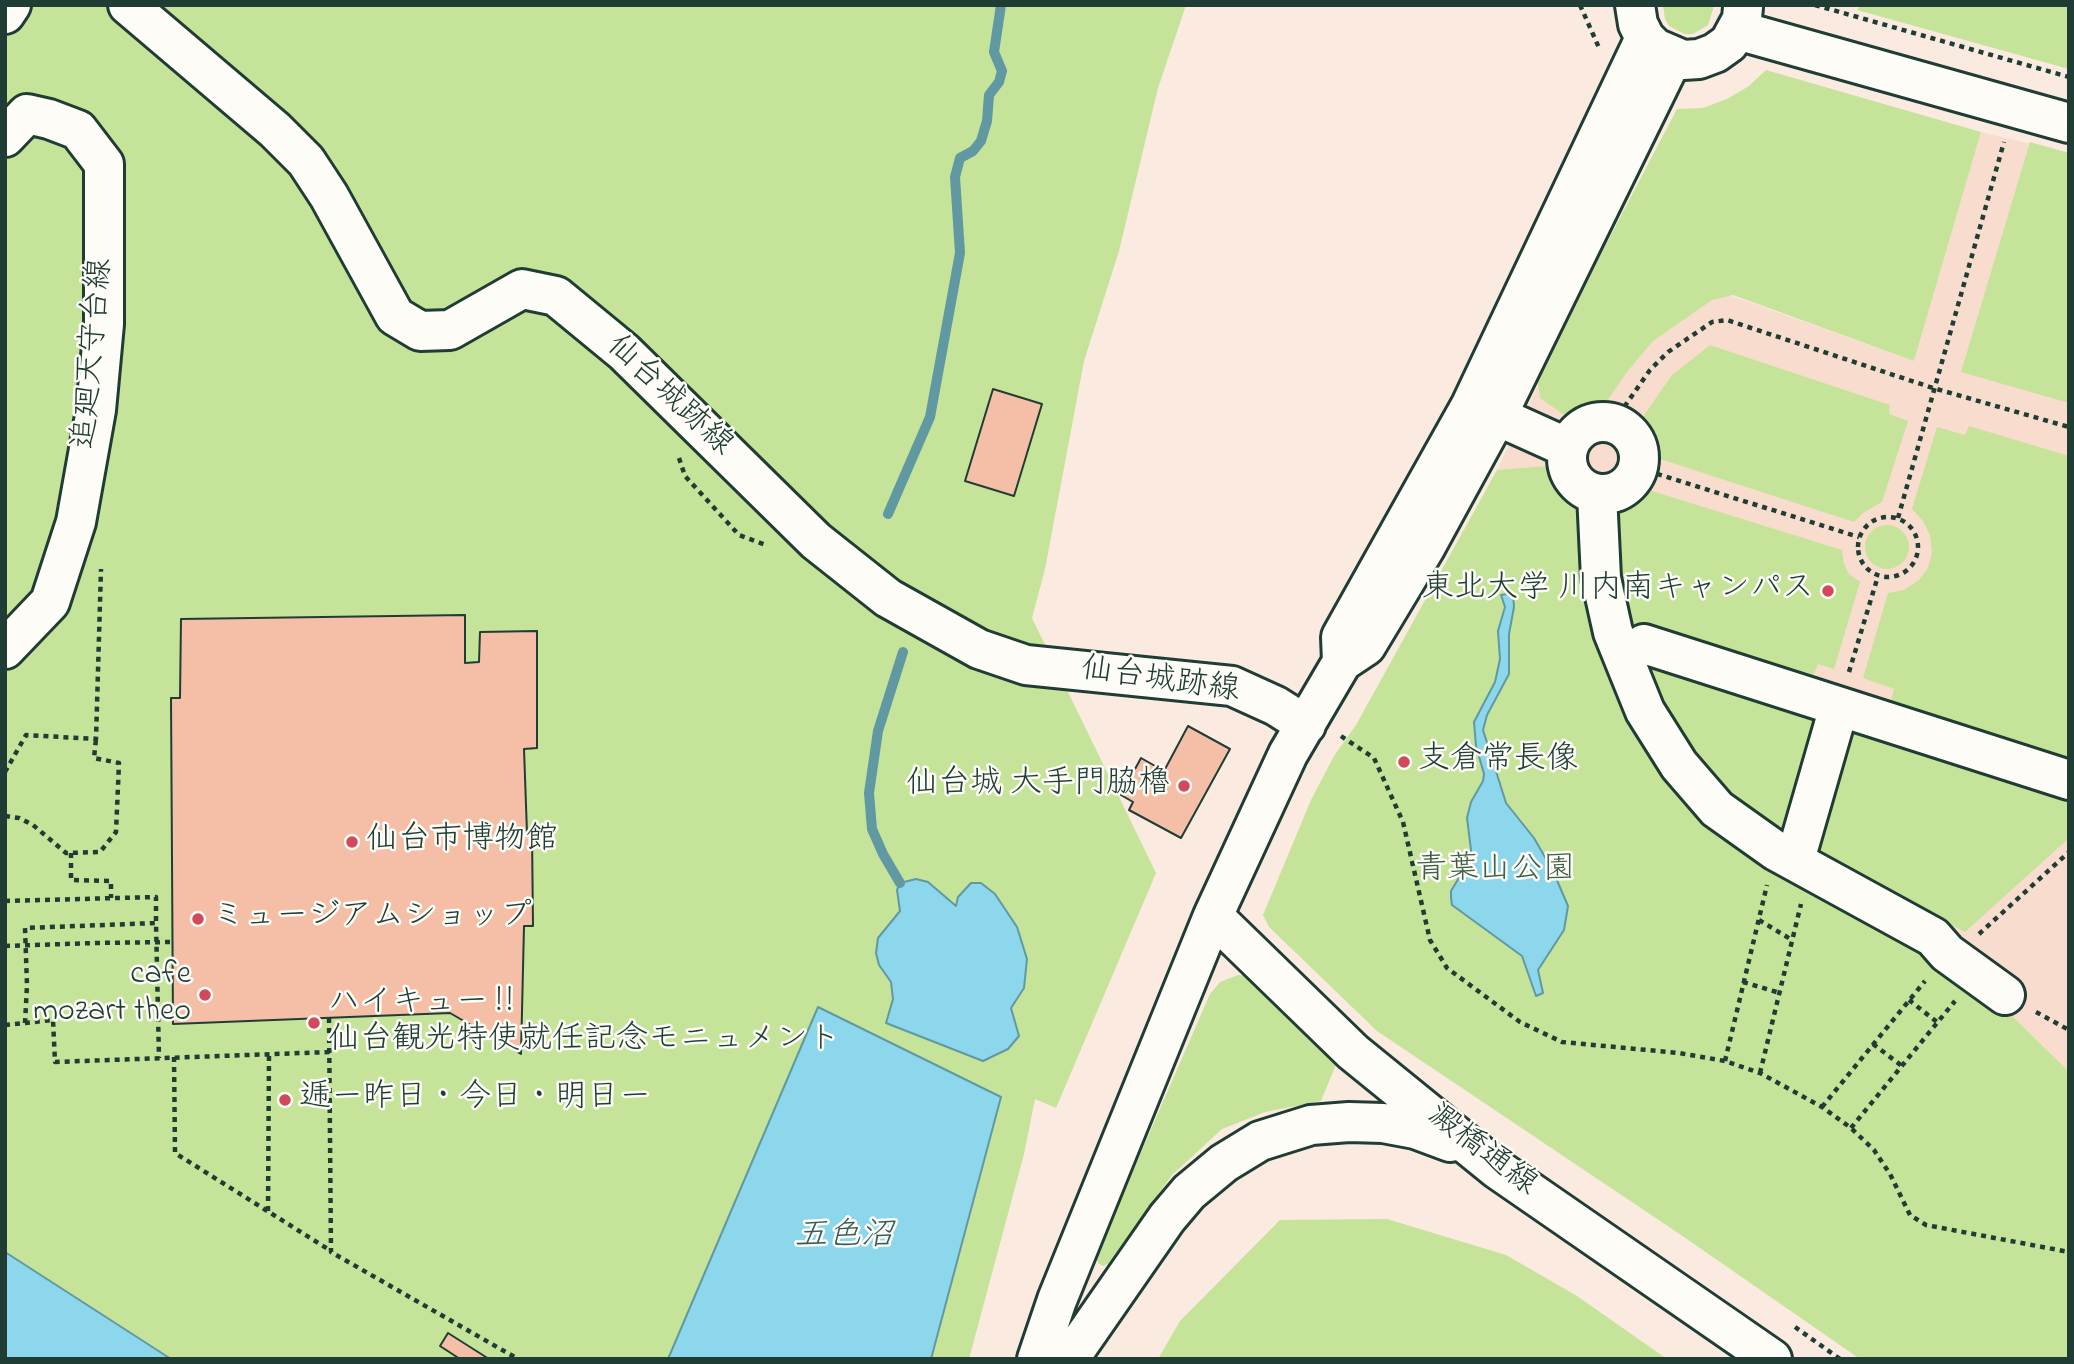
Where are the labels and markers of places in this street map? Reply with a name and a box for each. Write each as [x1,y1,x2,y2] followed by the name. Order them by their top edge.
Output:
[1422,572,1814,610] place label: 東北大学 川内南キャンパス
[1820,583,1836,599] marker: 東北大学 川内南キャンパス
[1418,743,1578,781] place label: 支倉常長像
[1396,754,1412,770] marker: 支倉常長像
[906,767,1170,805] place label: 仙台城 大手門脇櫓
[1176,778,1192,794] marker: 仙台城 大手門脇櫓
[366,823,558,861] place label: 仙台市博物館
[344,834,360,850] marker: 仙台市博物館
[212,900,532,938] place label: ミュージアムショップ
[190,911,206,927] marker: ミュージアムショップ
[33,958,191,1033] place label: cafe mozart theo
[328,986,840,1061] place label: ハイキュー‼ 仙台観光特使就任記念モニュメント
[197,987,213,1003] marker: cafe mozart theo
[306,1015,322,1031] marker: ハイキュー‼ 仙台観光特使就任記念モニュメント
[299,1081,651,1119] place label: 逓ー昨日・今日・明日ー
[277,1092,293,1108] marker: 逓ー昨日・今日・明日ー

